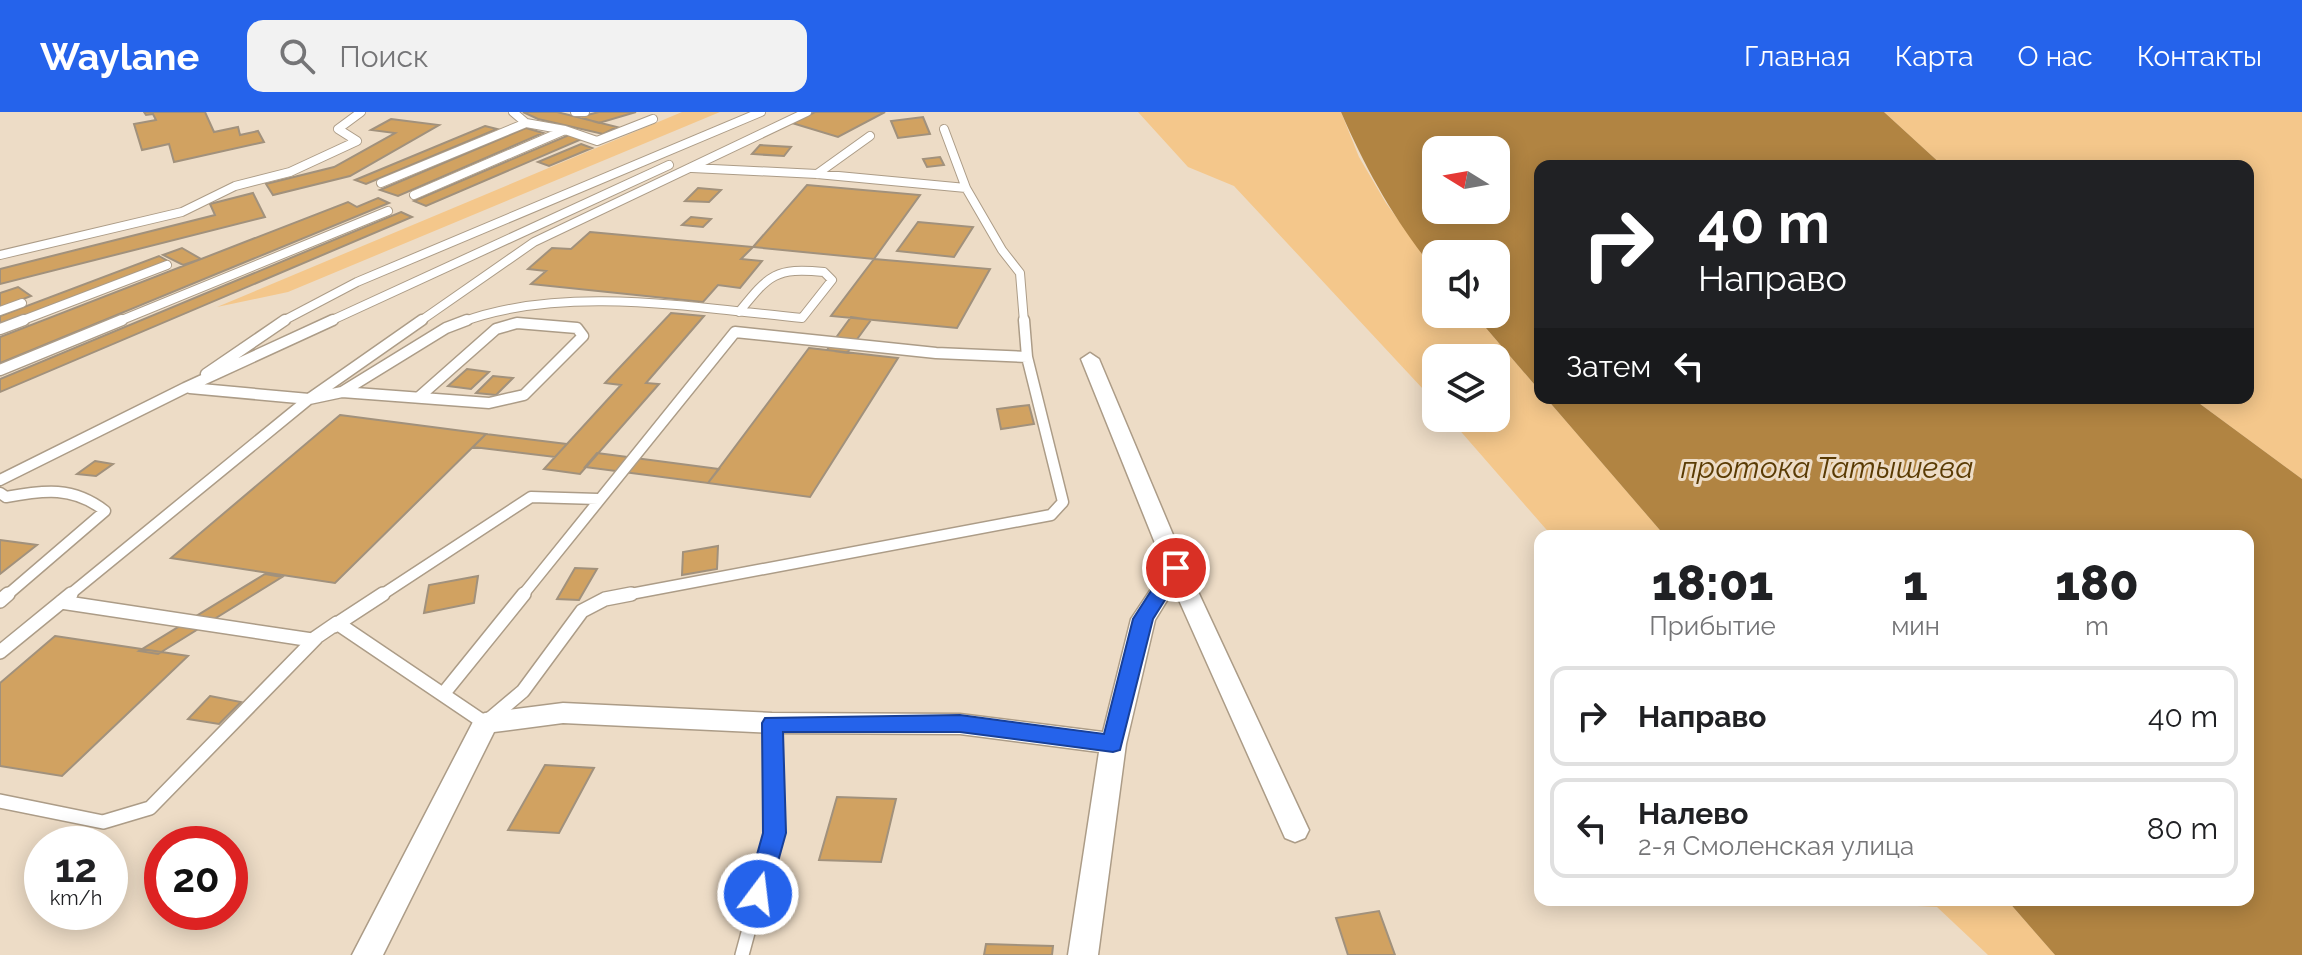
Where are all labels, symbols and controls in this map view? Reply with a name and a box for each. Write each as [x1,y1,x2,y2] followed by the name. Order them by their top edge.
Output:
[247,20,807,92] search box
[40,34,199,79] text: Waylane
[275,34,319,78] icon: search
[339,39,429,74] text: Поиск
[1744,40,1851,73] text: Главная
[1895,40,1974,73] text: Карта
[2018,40,2093,73] text: О нас
[2137,40,2262,73] text: Контакты
[1422,136,1510,224] north arrow
[1422,136,1510,432] map controls
[1698,190,1830,256] text: 40 m
[1566,192,1670,296] icon: right
[1422,240,1510,328] button: sound
[1698,257,1847,299] text: Направо
[1422,344,1510,432] button: layers
[1667,344,1711,388] icon: left
[1566,349,1651,384] text: Затем
[1681,450,1974,485] water label: протока Татышева
[1142,534,1210,602] pin
[1154,546,1198,590] icon: arrive
[1652,555,1773,611] text: 18:01
[1903,555,1928,611] text: 1
[2055,555,2139,611] text: 180
[1649,611,1776,641] text: Прибытие
[1891,611,1940,641] text: мин
[2085,611,2109,641] text: m
[1570,694,1614,738] icon: right
[1638,699,1767,734] text: Направо
[2148,699,2218,734] text: 40 m
[1638,796,1748,831] text: Налево
[1570,806,1614,850] icon: left
[2147,811,2218,846] text: 80 m
[144,826,248,930] speed limit sign: 20
[1638,831,1914,861] text: 2-я Смоленская улица
[55,844,97,891] text: 12
[716,852,800,936] position arrow
[50,886,102,910] text: km/h

